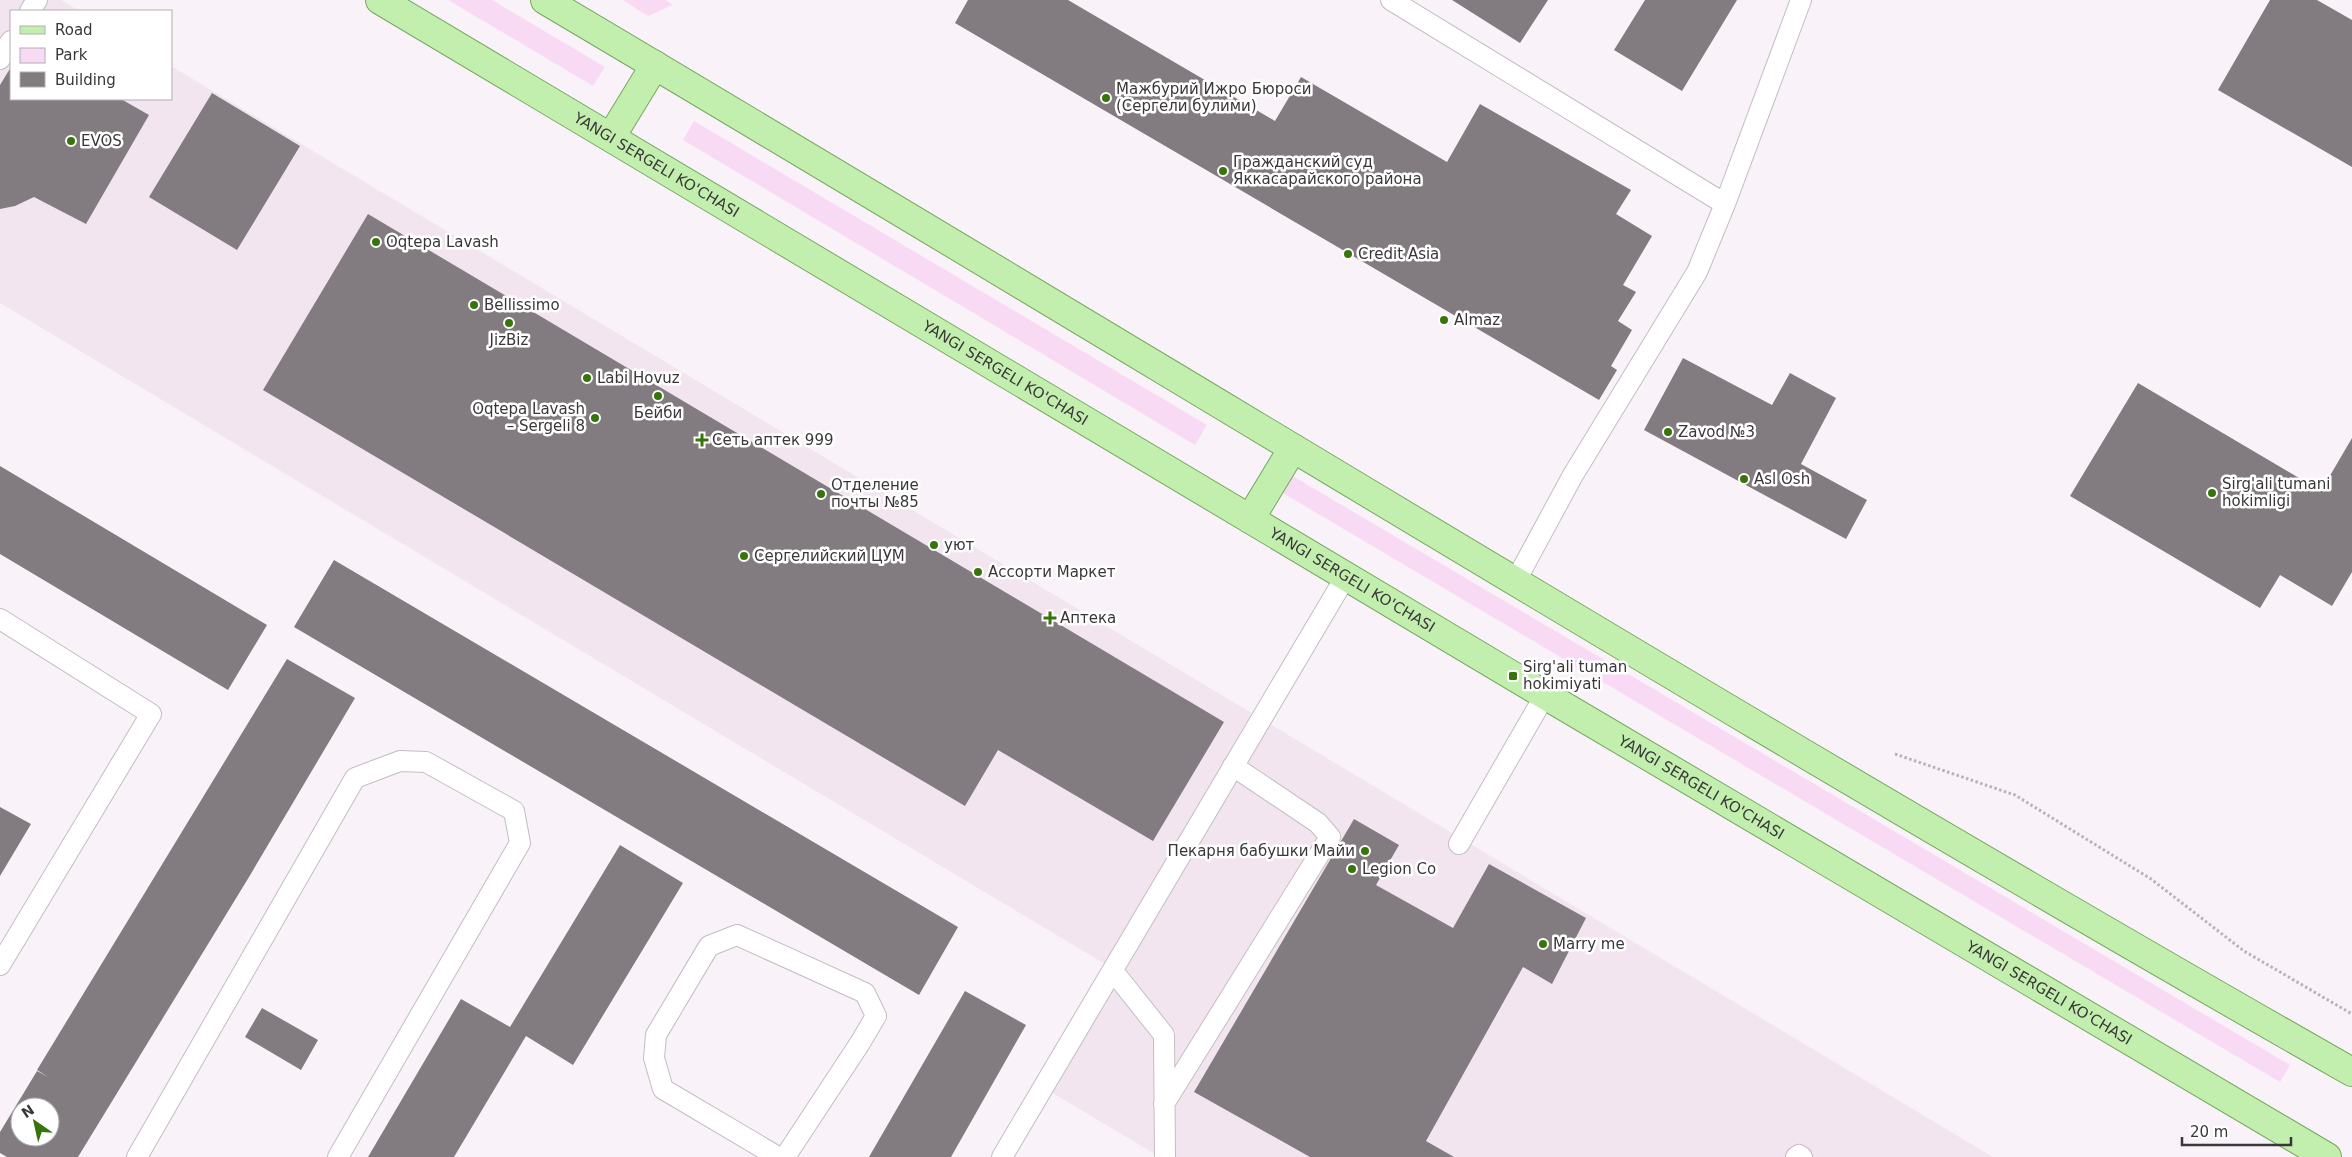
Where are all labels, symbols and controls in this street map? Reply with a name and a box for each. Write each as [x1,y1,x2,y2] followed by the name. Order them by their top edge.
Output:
[10,10,172,100] legend
[55,21,93,39] text: Road
[55,46,88,64] text: Park
[55,71,116,89] text: Building
[1116,80,1311,115] place label: Мажбурий Ижро Бюроси (Сергели булими)
[1100,92,1112,104] marker: Мажбурий Ижро Бюроси (Сергели булими)
[570,108,742,221] street label: YANGI SERGELI KO'CHASI
[81,132,122,150] place label: EVOS
[65,135,77,147] marker: EVOS
[1233,153,1422,188] place label: Гражданский суд Яккасарайского района
[1217,165,1229,177] marker: Гражданский суд Яккасарайского района
[386,233,499,251] place label: Oqtepa Lavash
[370,236,382,248] marker: Oqtepa Lavash
[1358,245,1439,263] place label: Credit Asia
[1342,248,1354,260] marker: Credit Asia
[484,296,560,314] place label: Bellissimo
[468,299,480,311] marker: Bellissimo
[1454,311,1500,329] place label: Almaz
[1438,314,1450,326] marker: Almaz
[918,316,1091,429] street label: YANGI SERGELI KO'CHASI
[503,317,515,329] marker: JizBiz
[489,331,529,349] place label: JizBiz
[597,369,680,387] place label: Labi Hovuz
[581,372,593,384] marker: Labi Hovuz
[652,390,664,402] marker: Бейби
[472,400,585,435] place label: Oqtepa Lavash – Sergeli 8
[634,404,682,422] place label: Бейби
[589,412,601,424] marker: Oqtepa Lavash – Sergeli 8
[1678,423,1755,441] place label: Zavod №3
[1662,426,1674,438] marker: Zavod №3
[712,431,833,449] place label: Сеть аптек 999
[696,434,708,446] marker: Сеть аптек 999
[1754,470,1810,488] place label: Asl Osh
[1738,473,1750,485] marker: Asl Osh
[2222,475,2330,510] place label: Sirg'ali tumani hokimligi
[831,476,919,511] place label: Отделение почты №85
[2206,487,2218,499] marker: Sirg'ali tumani hokimligi
[815,488,827,500] marker: Отделение почты №85
[1265,523,1438,636] street label: YANGI SERGELI KO'CHASI
[944,536,975,554] place label: уют
[928,539,940,551] marker: уют
[754,547,905,565] place label: Сергелийский ЦУМ
[738,550,750,562] marker: Сергелийский ЦУМ
[988,563,1116,581] place label: Ассорти Маркет
[972,566,984,578] marker: Ассорти Маркет
[1060,609,1116,627] place label: Аптека
[1044,612,1056,624] marker: Аптека
[1523,658,1627,693] place label: Sirg'ali tuman hokimiyati
[1507,670,1519,682] marker: Sirg'ali tuman hokimiyati
[1614,731,1787,843] street label: YANGI SERGELI KO'CHASI
[1168,842,1355,860] place label: Пекарня бабушки Майи
[1359,845,1371,857] marker: Пекарня бабушки Майи
[1362,860,1436,878] place label: Legion Co
[1346,863,1358,875] marker: Legion Co
[1553,935,1625,953] place label: Marry me
[1962,936,2135,1049] street label: YANGI SERGELI KO'CHASI
[1537,938,1549,950] marker: Marry me
[10,1097,60,1147] north arrow
[18,1101,37,1121] text: N
[2182,1114,2291,1146] scale bar
[2190,1123,2228,1141] text: 20 m

